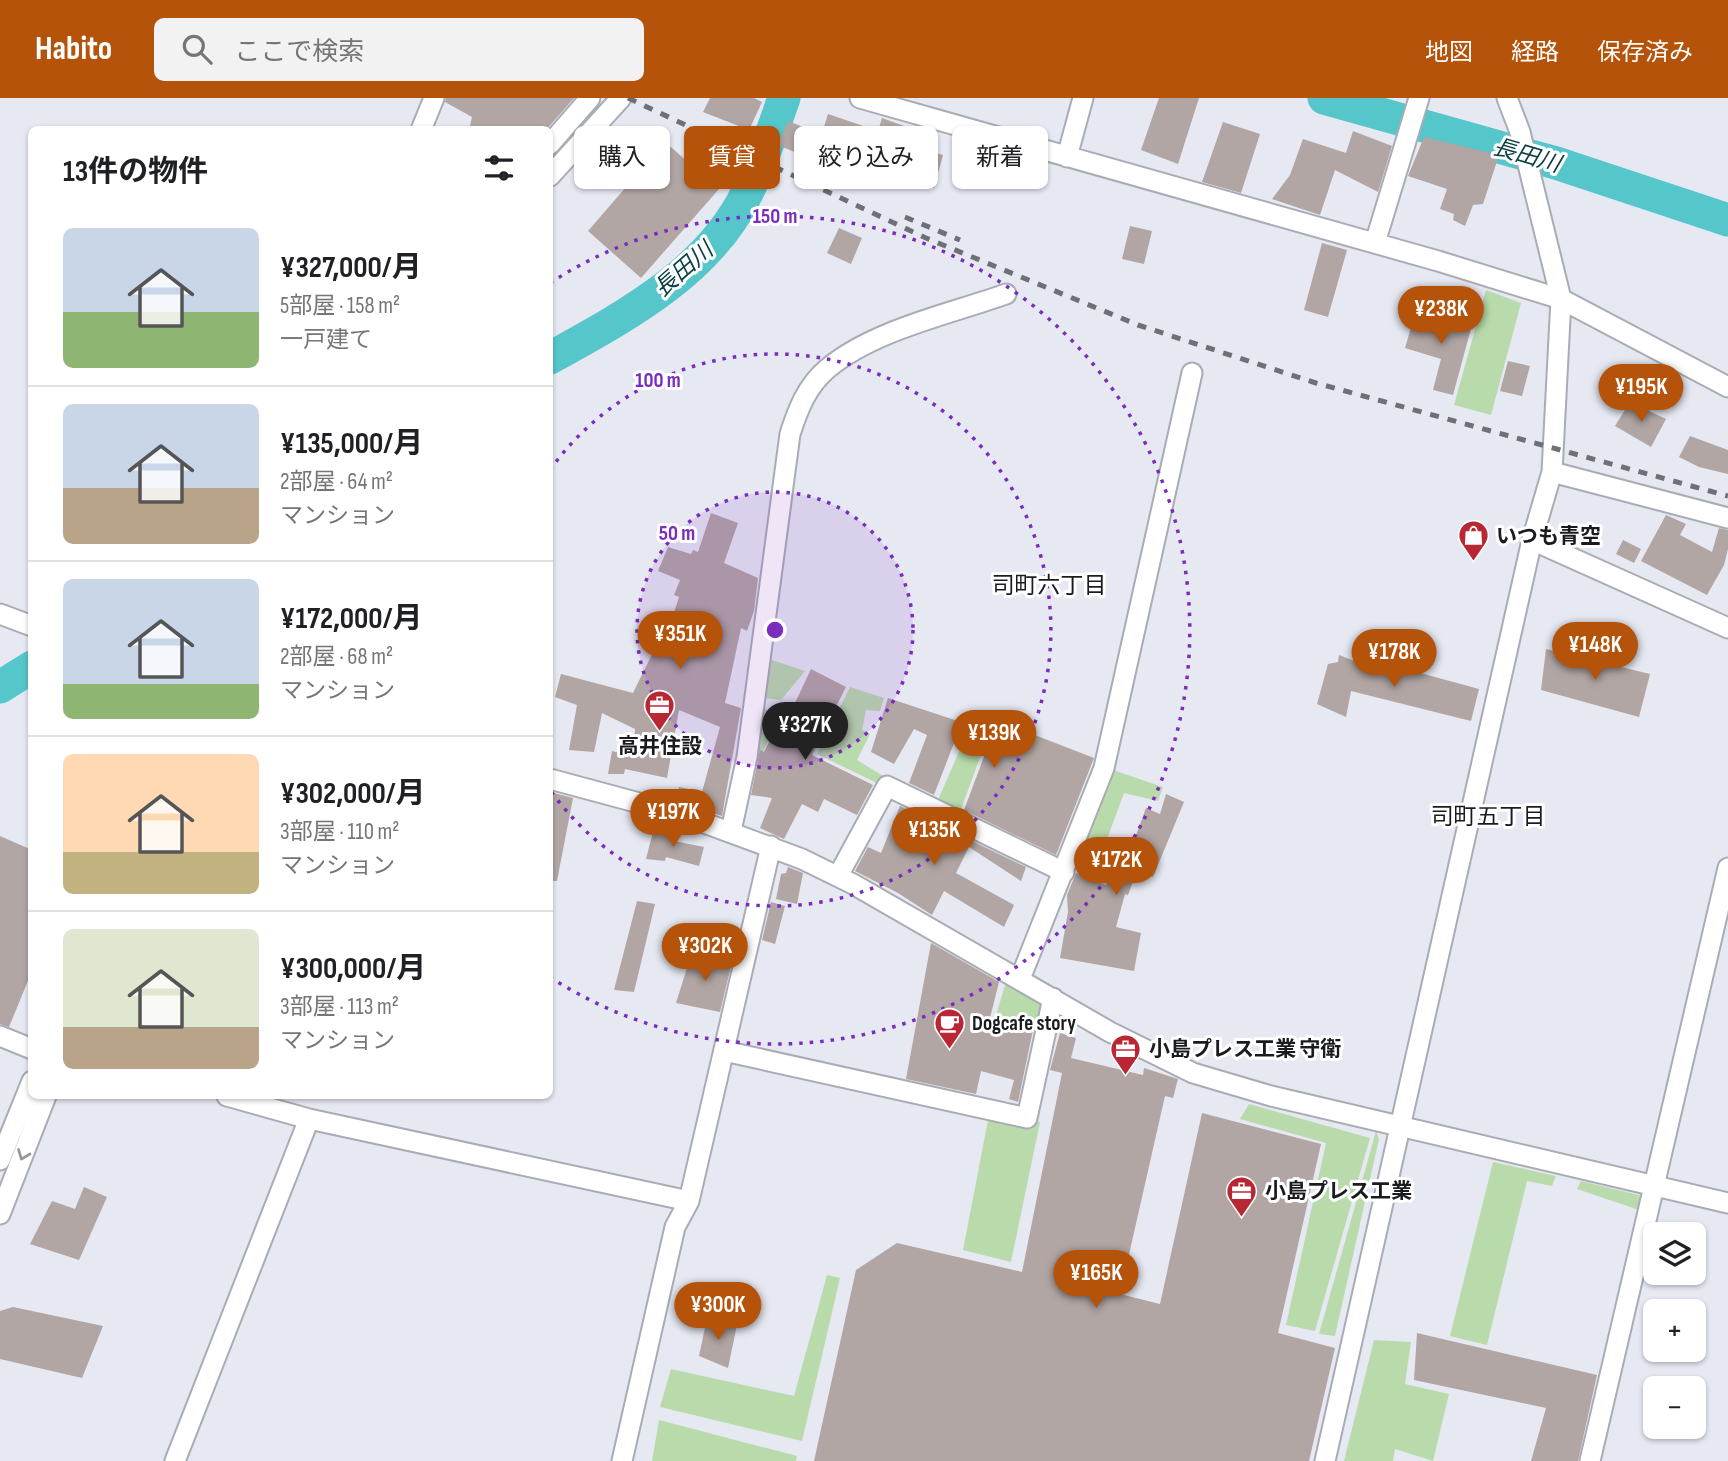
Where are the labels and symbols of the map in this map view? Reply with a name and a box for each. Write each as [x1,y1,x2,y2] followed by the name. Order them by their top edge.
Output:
[1490,133,1567,180] water label: 長田川
[753,204,797,229] text: 150 m
[648,235,721,303] water label: 長田川
[1392,286,1490,346] pin: ¥238K
[1592,364,1690,424] pin: ¥195K
[635,368,681,393] text: 100 m
[1456,519,1490,563] shop icon: いつも青空
[659,521,695,546] text: 50 m
[1496,524,1601,549] place label: いつも青空
[992,572,1107,600] district label: 司町六丁目
[631,612,729,671] pin: ¥351K
[763,618,787,642] centre of rings
[1546,622,1644,682] pin: ¥148K
[1345,630,1443,689] pin: ¥178K
[643,689,677,733] office icon: 高井住設
[756,702,854,762] pin: ¥327K
[945,710,1043,770] pin: ¥139K
[618,734,702,759] place label: 高井住設
[624,790,722,849] pin: ¥197K
[1431,803,1546,831] district label: 司町五丁目
[885,808,983,867] pin: ¥135K
[1067,838,1165,897] pin: ¥172K
[656,924,754,983] pin: ¥302K
[932,1006,966,1050] cafe icon: Dogcafe story
[972,1011,1076,1036] place label: Dogcafe story
[1109,1032,1143,1076] office icon: 小島プレス工業 守衛
[1149,1037,1341,1062] place label: 小島プレス工業 守衛
[17,1148,31,1161] one-way arrow
[1225,1174,1259,1218] office icon: 小島プレス工業
[1265,1179,1412,1204] place label: 小島プレス工業
[1047,1250,1145,1310] pin: ¥165K
[669,1282,767,1342] pin: ¥300K

